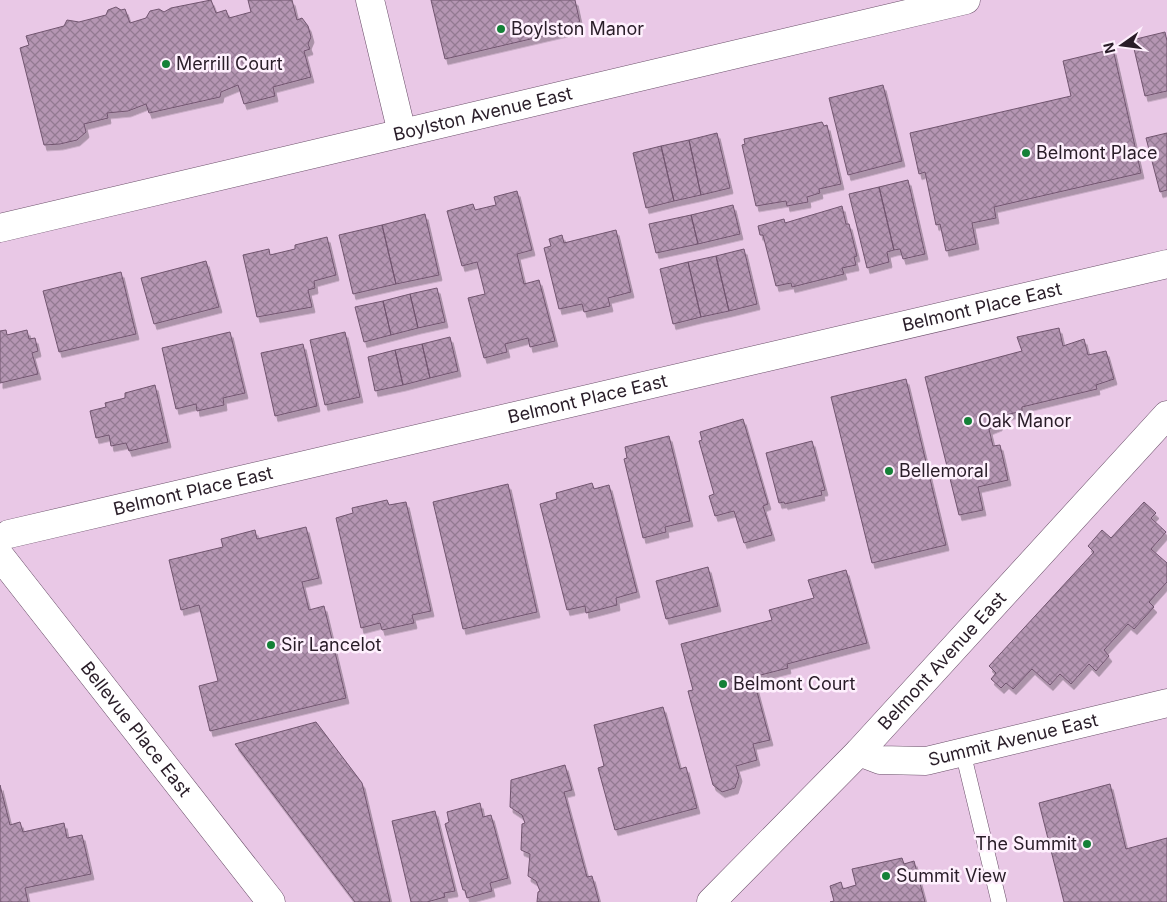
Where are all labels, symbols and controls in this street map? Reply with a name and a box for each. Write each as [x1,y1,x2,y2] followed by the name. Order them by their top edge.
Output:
[511,18,644,39] place label: Boylston Manor
[1097,20,1147,70] north arrow
[495,23,507,35] marker: Boylston Manor
[1099,41,1118,55] text: N
[176,53,283,74] place label: Merrill Court
[160,58,172,70] marker: Merrill Court
[391,82,574,145] street label: Boylston Avenue East
[1036,142,1158,163] place label: Belmont Place
[1020,147,1032,159] marker: Belmont Place
[900,278,1064,335] street label: Belmont Place East
[506,370,669,427] street label: Belmont Place East
[978,410,1072,431] place label: Oak Manor
[962,415,974,427] marker: Oak Manor
[899,460,988,481] place label: Bellemoral
[111,462,275,519] street label: Belmont Place East
[883,465,895,477] marker: Bellemoral
[874,587,1010,734] street label: Belmont Avenue East
[281,634,382,655] place label: Sir Lancelot
[265,639,277,651] marker: Sir Lancelot
[77,657,195,801] street label: Bellevue Place East
[733,673,855,694] place label: Belmont Court
[717,678,729,690] marker: Belmont Court
[926,709,1100,770] street label: Summit Avenue East
[975,833,1077,854] place label: The Summit
[1081,838,1093,850] marker: The Summit
[896,865,1007,886] place label: Summit View
[880,870,892,882] marker: Summit View

